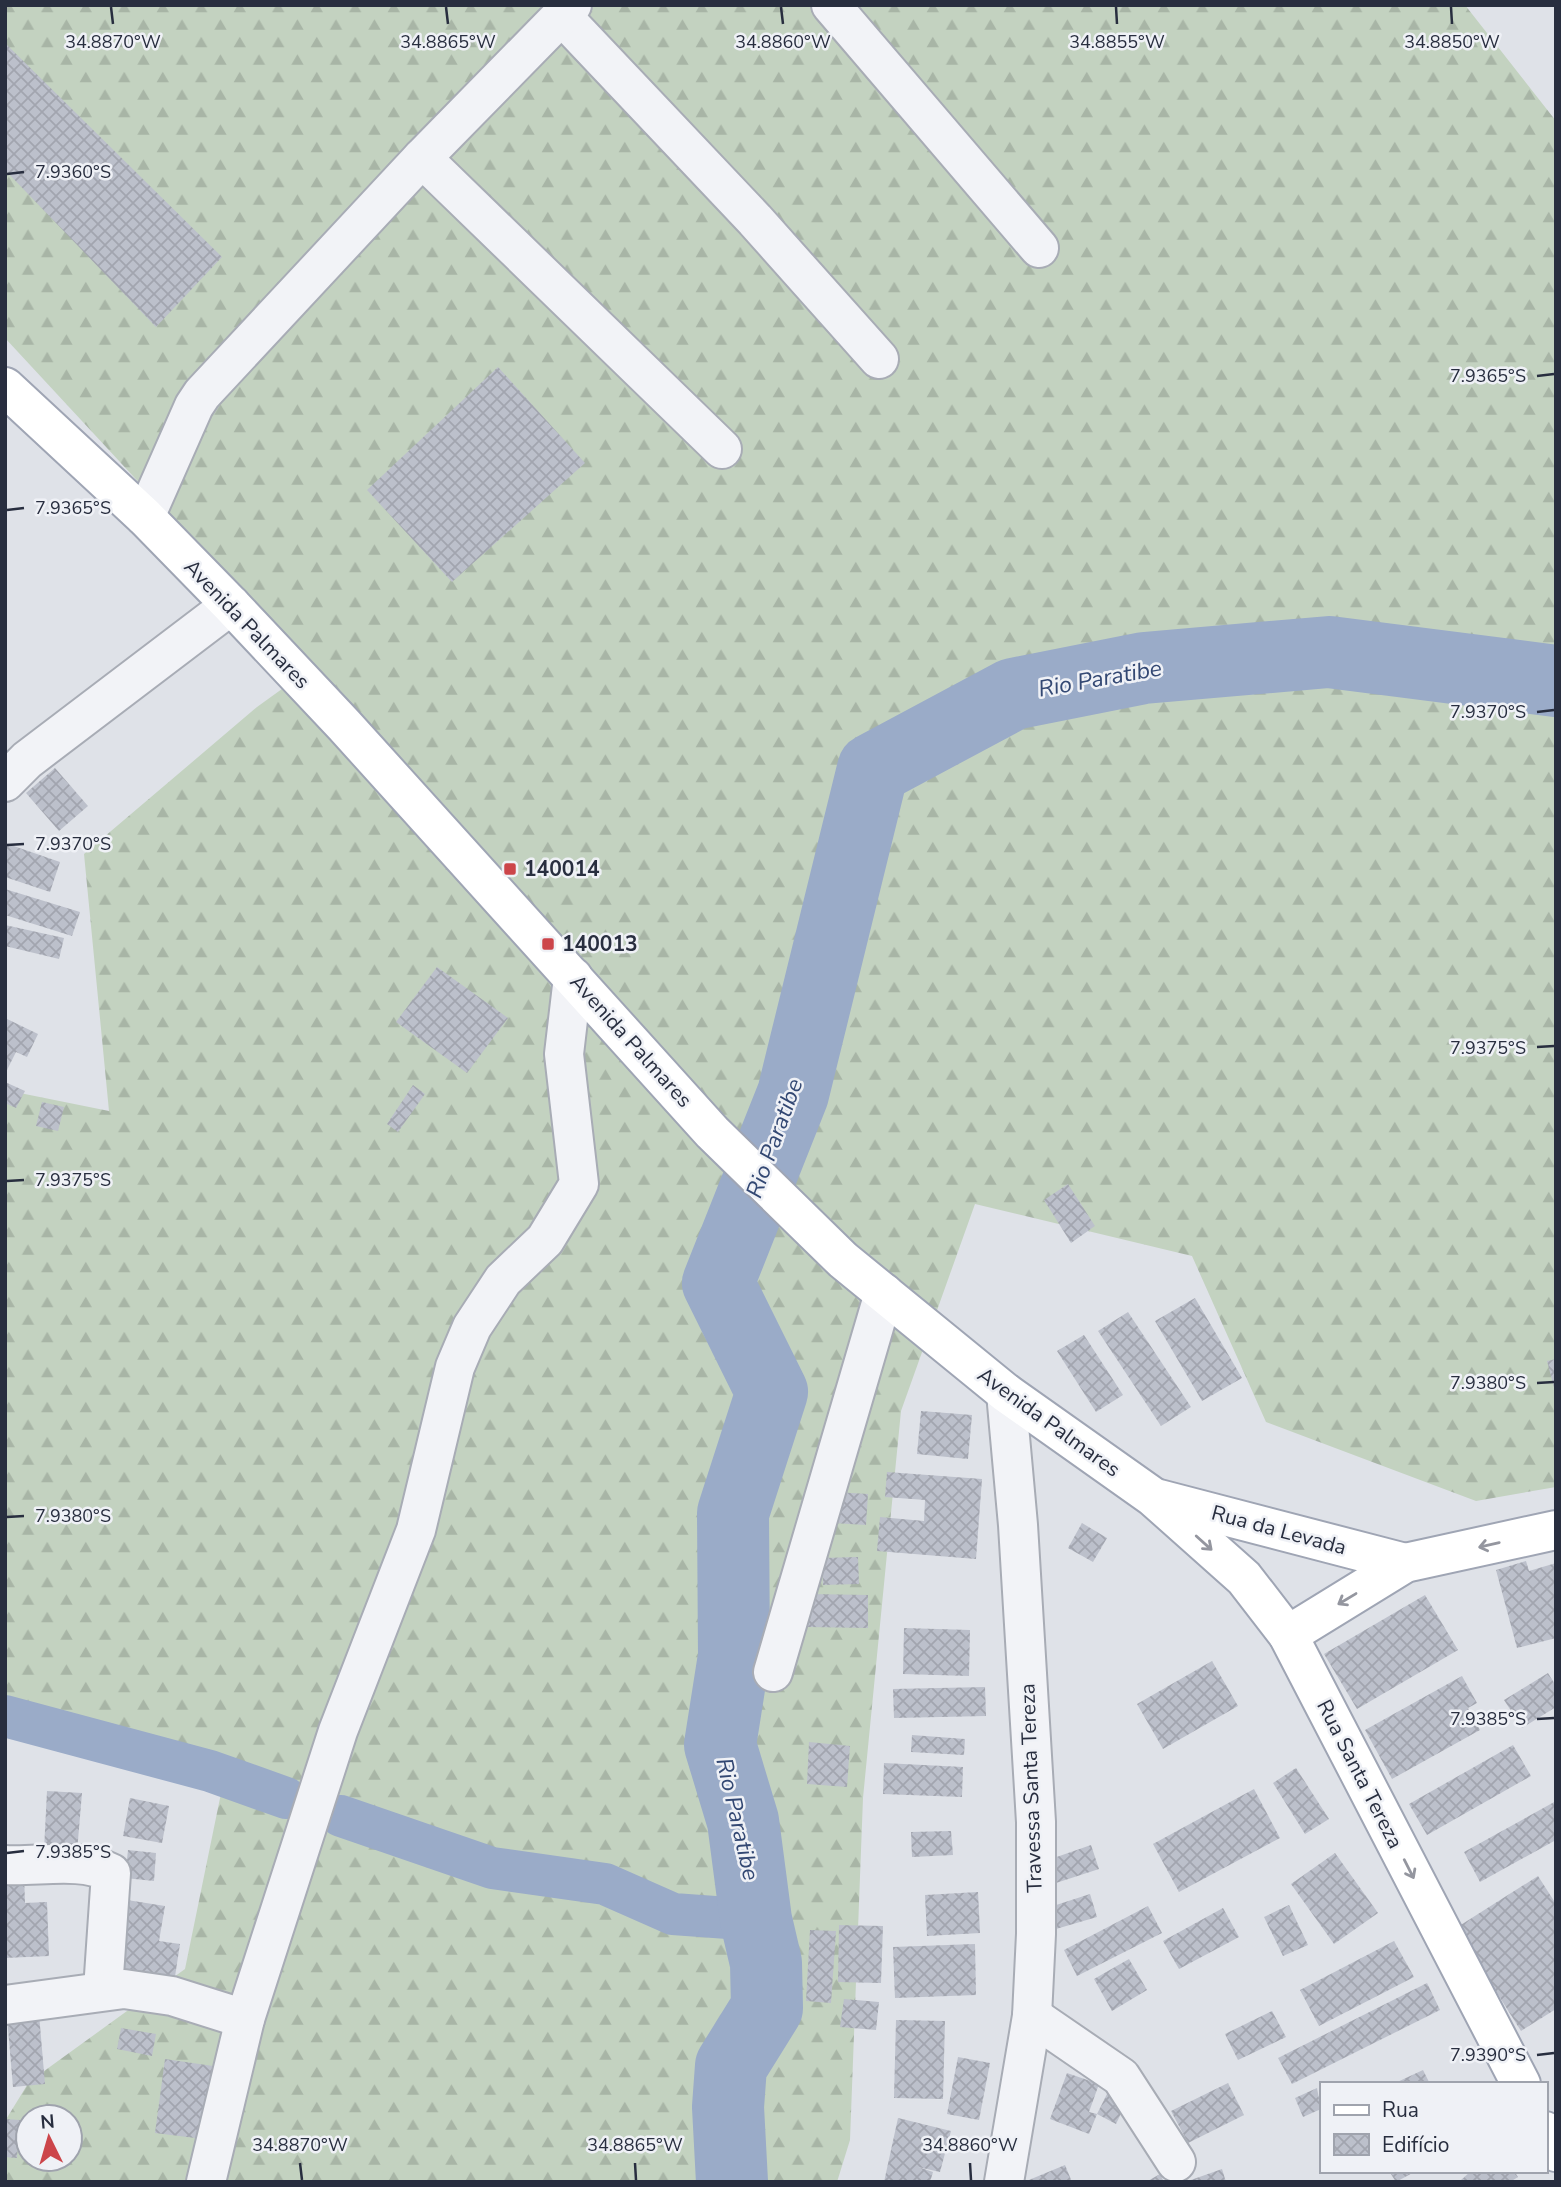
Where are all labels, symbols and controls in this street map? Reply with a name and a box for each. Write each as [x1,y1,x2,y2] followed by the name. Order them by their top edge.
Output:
[65,30,161,54] text: 34.8870°W
[400,30,496,54] text: 34.8865°W
[735,30,831,54] text: 34.8860°W
[1069,30,1165,54] text: 34.8855°W
[1404,30,1500,54] text: 34.8850°W
[35,160,111,184] text: 7.9360°S
[1450,364,1526,388] text: 7.9365°S
[35,496,111,520] text: 7.9365°S
[178,553,316,695] street label: Avenida Palmares
[1036,652,1164,705] water label: Rio Paratibe
[1450,700,1526,724] text: 7.9370°S
[35,832,111,856] text: 7.9370°S
[524,855,600,883] place label: 140014
[502,861,518,877] marker: 140014
[562,930,638,958] place label: 140013
[540,936,556,952] marker: 140013
[564,968,698,1114] street label: Avenida Palmares
[1450,1036,1526,1060] text: 7.9375°S
[739,1074,810,1202] water label: Rio Paratibe
[35,1168,111,1192] text: 7.9375°S
[972,1361,1126,1483] street label: Avenida Palmares
[1450,1371,1526,1395] text: 7.9380°S
[1208,1499,1350,1561] street label: Rua da Levada
[35,1504,111,1528] text: 7.9380°S
[1195,1535,1213,1551] one-way arrow
[1478,1538,1501,1552] one-way arrow
[1338,1592,1358,1606] one-way arrow
[1013,1683,1049,1893] street label: Travessa Santa Tereza
[1310,1695,1410,1853] street label: Rua Santa Tereza
[1450,1707,1526,1731] text: 7.9385°S
[708,1755,767,1883] water label: Rio Paratibe
[35,1840,111,1864] text: 7.9385°S
[1403,1858,1417,1879] one-way arrow
[1450,2043,1526,2067] text: 7.9390°S
[1320,2082,1547,2173] legend
[1382,2096,1419,2124] text: Rua
[14,2103,84,2173] north arrow
[39,2108,56,2136] text: N
[1382,2131,1449,2159] text: Edifício
[252,2133,348,2157] text: 34.8870°W
[587,2133,683,2157] text: 34.8865°W
[922,2133,1018,2157] text: 34.8860°W

